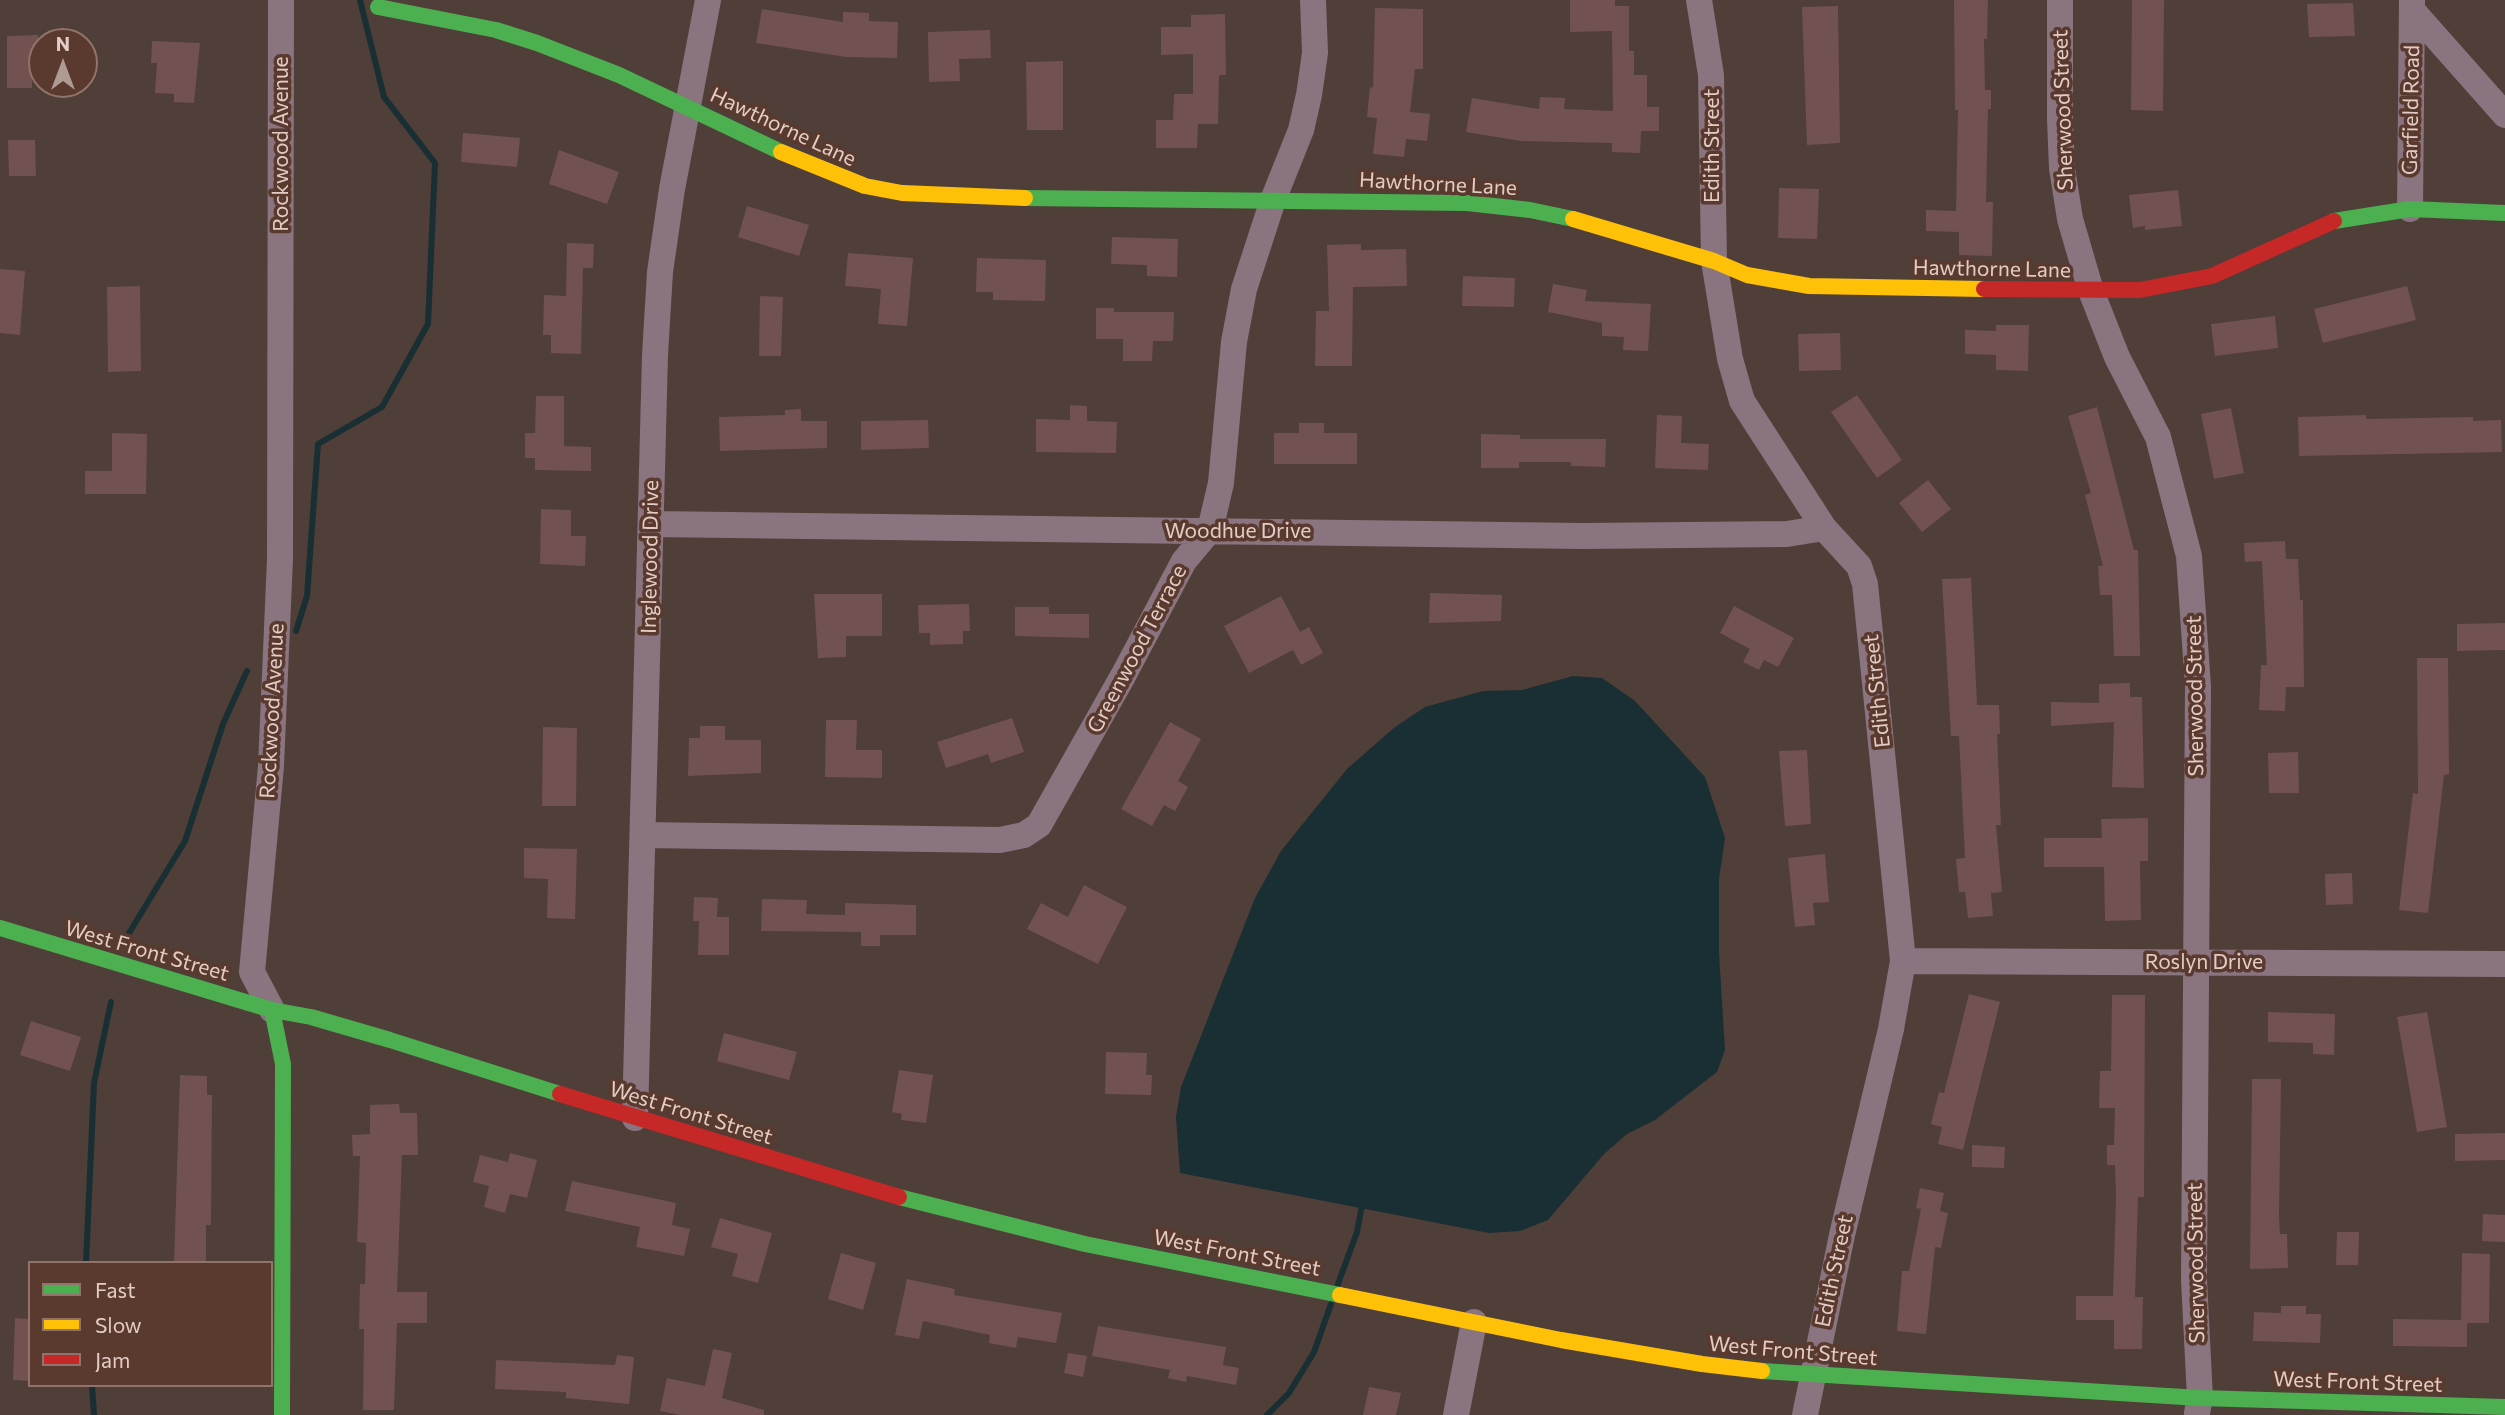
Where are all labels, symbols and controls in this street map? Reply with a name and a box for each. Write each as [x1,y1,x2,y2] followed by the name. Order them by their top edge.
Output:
[28,28,98,98] north arrow
[2048,29,2078,191] street label: Sherwood Street
[56,32,70,55] text: N
[2397,45,2425,175] street label: Garfield Road
[268,56,294,232] street label: Rockwood Avenue
[706,82,860,172] street label: Hawthorne Lane
[1699,89,1725,203] street label: Edith Street
[1358,167,1518,201] street label: Hawthorne Lane
[1913,255,2071,283] street label: Hawthorne Lane
[636,480,664,634] street label: Inglewood Drive
[1165,518,1311,544] street label: Woodhue Drive
[1082,561,1192,737] street label: Greenwood Terrace
[2181,615,2209,777] street label: Sherwood Street
[255,623,289,799] street label: Rockwood Avenue
[1859,633,1895,749] street label: Edith Street
[62,916,232,986] street label: West Front Street
[2145,949,2263,975] street label: Roslyn Drive
[606,1076,776,1150] street label: West Front Street
[2182,1182,2210,1344] street label: Sherwood Street
[1810,1213,1858,1329] street label: Edith Street
[1151,1224,1323,1282] street label: West Front Street
[28,1261,273,1387] legend
[95,1277,136,1302] text: Fast
[95,1312,142,1337] text: Slow
[1707,1331,1879,1371] street label: West Front Street
[95,1347,130,1372] text: Jam
[2273,1366,2443,1398] street label: West Front Street

